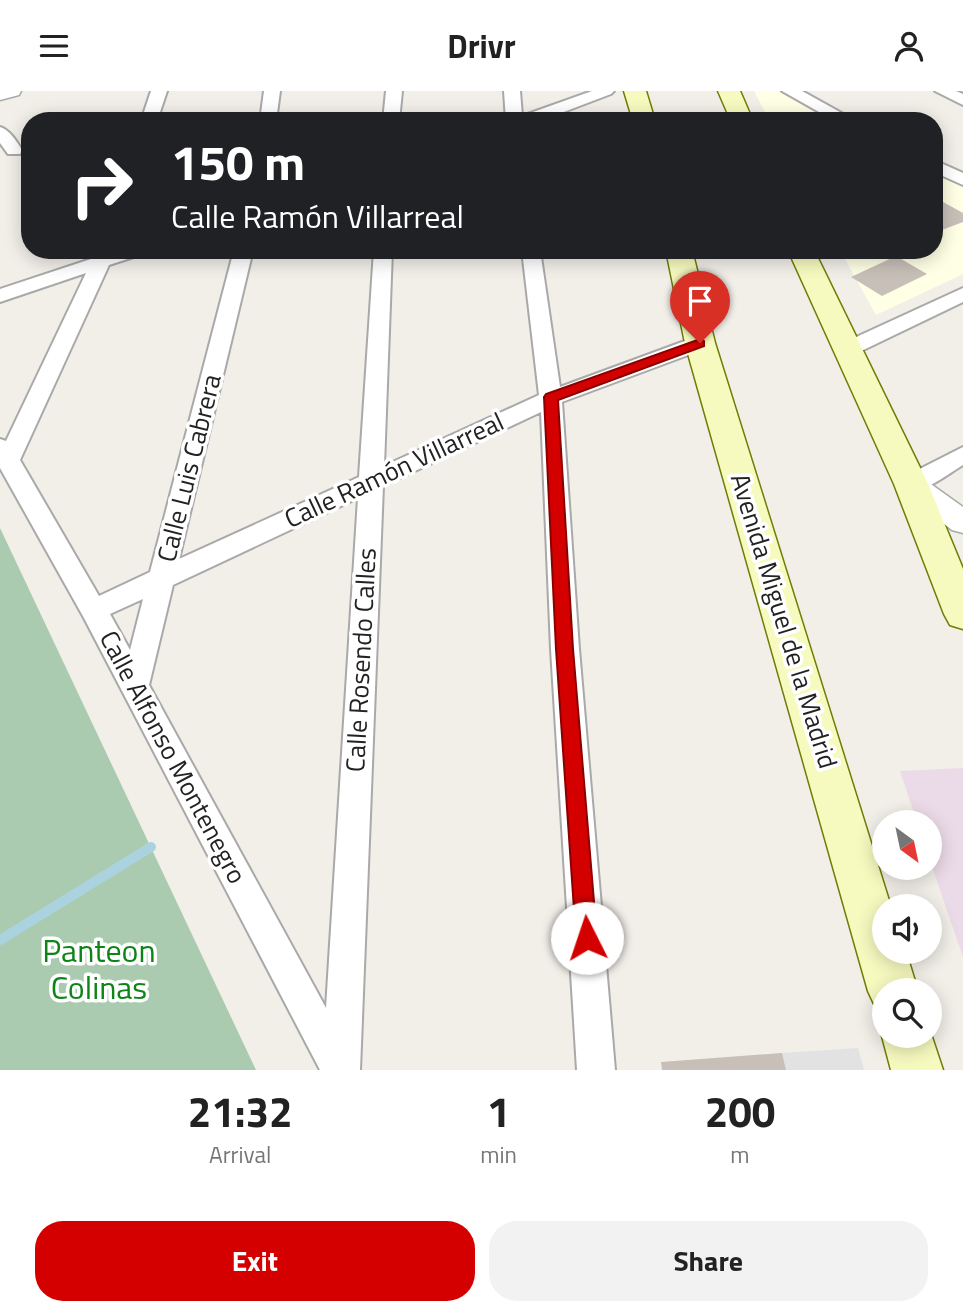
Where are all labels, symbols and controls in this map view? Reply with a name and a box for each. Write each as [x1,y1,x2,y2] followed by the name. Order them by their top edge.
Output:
[447,22,516,70] text: Drivr
[35,27,73,65] icon: menu
[890,27,928,65] icon: person
[171,124,305,199] text: 150 m
[56,140,147,231] icon: right
[171,192,464,240] text: Calle Ramón Villarreal
[670,271,730,343] pin
[681,282,719,320] icon: arrive
[146,370,231,566] street label: Calle Luis Cabrera
[278,402,510,538] street label: Calle Ramón Villarreal
[721,469,848,773] street label: Avenida Miguel de la Madrid
[335,547,386,773] street label: Calle Rosendo Calles
[90,623,257,890] street label: Calle Alfonso Montenegro
[872,810,942,880] north arrow
[872,810,942,1048] map controls
[872,894,942,964] button: sound
[550,901,624,975] position arrow
[42,926,156,1011] park label: Panteon Colinas
[872,978,942,1048] button: search
[188,1079,293,1143] text: 21:32
[487,1079,510,1143] text: 1
[705,1079,775,1143] text: 200
[209,1137,271,1172] text: Arrival
[480,1137,517,1172] text: min
[730,1137,750,1172] text: m
[35,1221,475,1301] button: Exit
[489,1221,928,1301] button: Share

